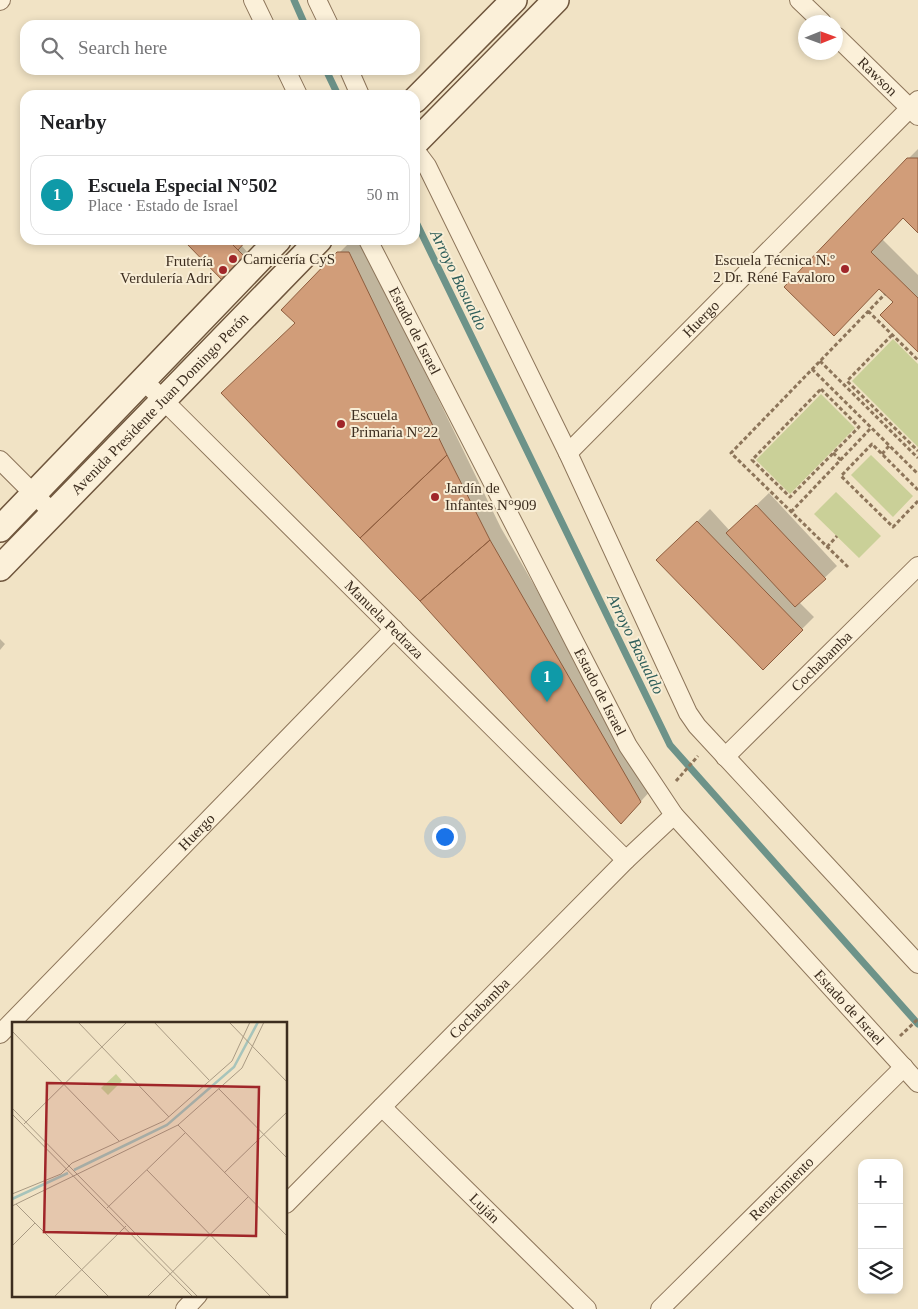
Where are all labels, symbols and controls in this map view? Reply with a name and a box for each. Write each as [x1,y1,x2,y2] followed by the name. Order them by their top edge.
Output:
[798,15,843,60] north arrow
[20,20,420,75] search box
[38,34,66,62] icon: search
[78,37,167,58] text: Search here
[855,54,901,99] street label: Rawson
[40,110,107,134] text: Nearby
[88,175,277,196] text: Escuela Especial N°502
[53,186,61,203] text: 1
[367,186,399,203] text: 50 m
[88,197,238,214] text: Place · Estado de Israel
[426,226,491,333] water label: Arroyo Basualdo
[243,251,335,267] place label: Carnicería CyS
[713,252,835,285] place label: Escuela Técnica N.º 2 Dr. René Favaloro
[120,253,213,286] place label: Frutería Verdulería Adri
[227,253,239,265] marker: Carnicería CyS
[839,263,851,275] marker: Escuela Técnica N.º 2 Dr. René Favaloro
[217,264,229,276] marker: Frutería Verdulería Adri
[386,284,444,377] street label: Estado de Israel
[680,297,723,340] street label: Huergo
[68,310,252,498] street label: Avenida Presidente Juan Domingo Perón
[351,407,438,440] place label: Escuela Primaria N°22
[335,418,347,430] marker: Escuela Primaria N°22
[445,480,536,513] place label: Jardín de Infantes N°909
[429,491,441,503] marker: Jardín de Infantes N°909
[342,577,427,662] street label: Manuela Pedraza
[603,590,668,697] water label: Arroyo Basualdo
[788,628,855,695] street label: Cochabamba
[571,646,629,738] street label: Estado de Israel
[531,661,563,702] pin: 1
[175,810,218,853] street label: Huergo
[432,824,458,850] your location
[811,967,887,1048] street label: Estado de Israel
[446,975,513,1042] street label: Cochabamba
[12,1022,288,1296] inset map
[746,1154,817,1224] street label: Renacimiento
[858,1159,903,1294] map controls
[858,1159,903,1204] button: +
[466,1190,503,1226] street label: Luján
[858,1204,903,1249] button: −
[858,1249,903,1294] button: layers

